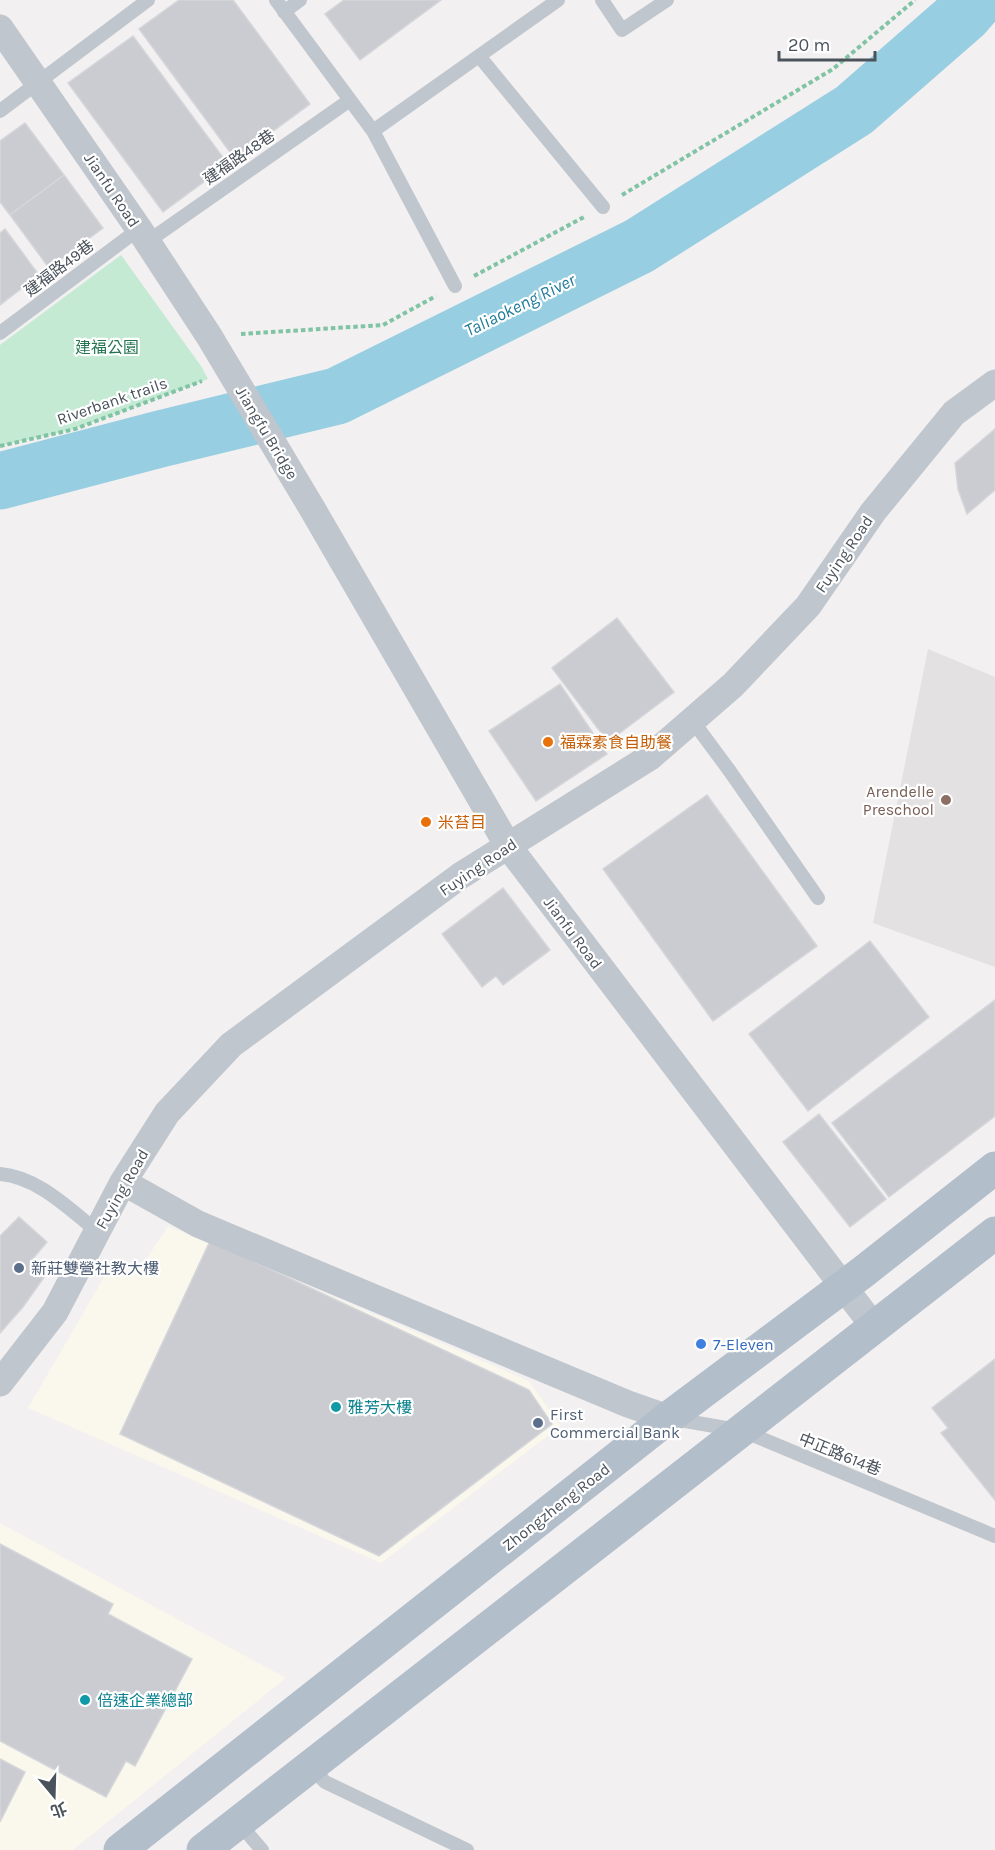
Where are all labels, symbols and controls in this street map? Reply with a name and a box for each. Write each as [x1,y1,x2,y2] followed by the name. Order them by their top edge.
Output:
[779,24,875,62] scale bar
[788,34,830,56] text: 20 m
[200,125,278,189] street label: 建福路48巷
[80,149,144,231] street label: Jianfu Road
[20,236,98,300] street label: 建福路49巷
[461,268,580,341] water label: Taliaokeng River
[75,338,139,357] park label: 建福公園
[54,373,170,429] street label: Riverbank trails
[232,383,302,483] street label: Jiangfu Bridge
[811,512,877,596] street label: Fuying Road
[560,733,672,752] place label: 福霖素食自助餐
[541,735,555,749] marker: 福霖素食自助餐
[863,782,934,819] place label: Arendelle Preschool
[939,793,953,807] marker: Arendelle Preschool
[438,813,486,832] place label: 米苔目
[419,815,433,829] marker: 米苔目
[436,834,520,900] street label: Fuying Road
[540,893,606,973] street label: Jianfu Road
[91,1146,153,1232] street label: Fuying Road
[31,1259,159,1278] place label: 新莊雙營社教大樓
[12,1261,26,1275] marker: 新莊雙營社教大樓
[713,1335,774,1354] place label: 7-Eleven
[694,1337,708,1351] marker: 7-Eleven
[348,1398,412,1417] place label: 雅芳大樓
[329,1400,343,1414] marker: 雅芳大樓
[550,1405,680,1442] place label: First Commercial Bank
[531,1416,545,1430] marker: First Commercial Bank
[796,1429,884,1479] street label: 中正路614巷
[498,1459,614,1555] street label: Zhongzheng Road
[97,1691,193,1710] place label: 倍速企業總部
[78,1693,92,1707] marker: 倍速企業總部
[24,1766,84,1826] north arrow
[48,1798,69,1821] text: 北

